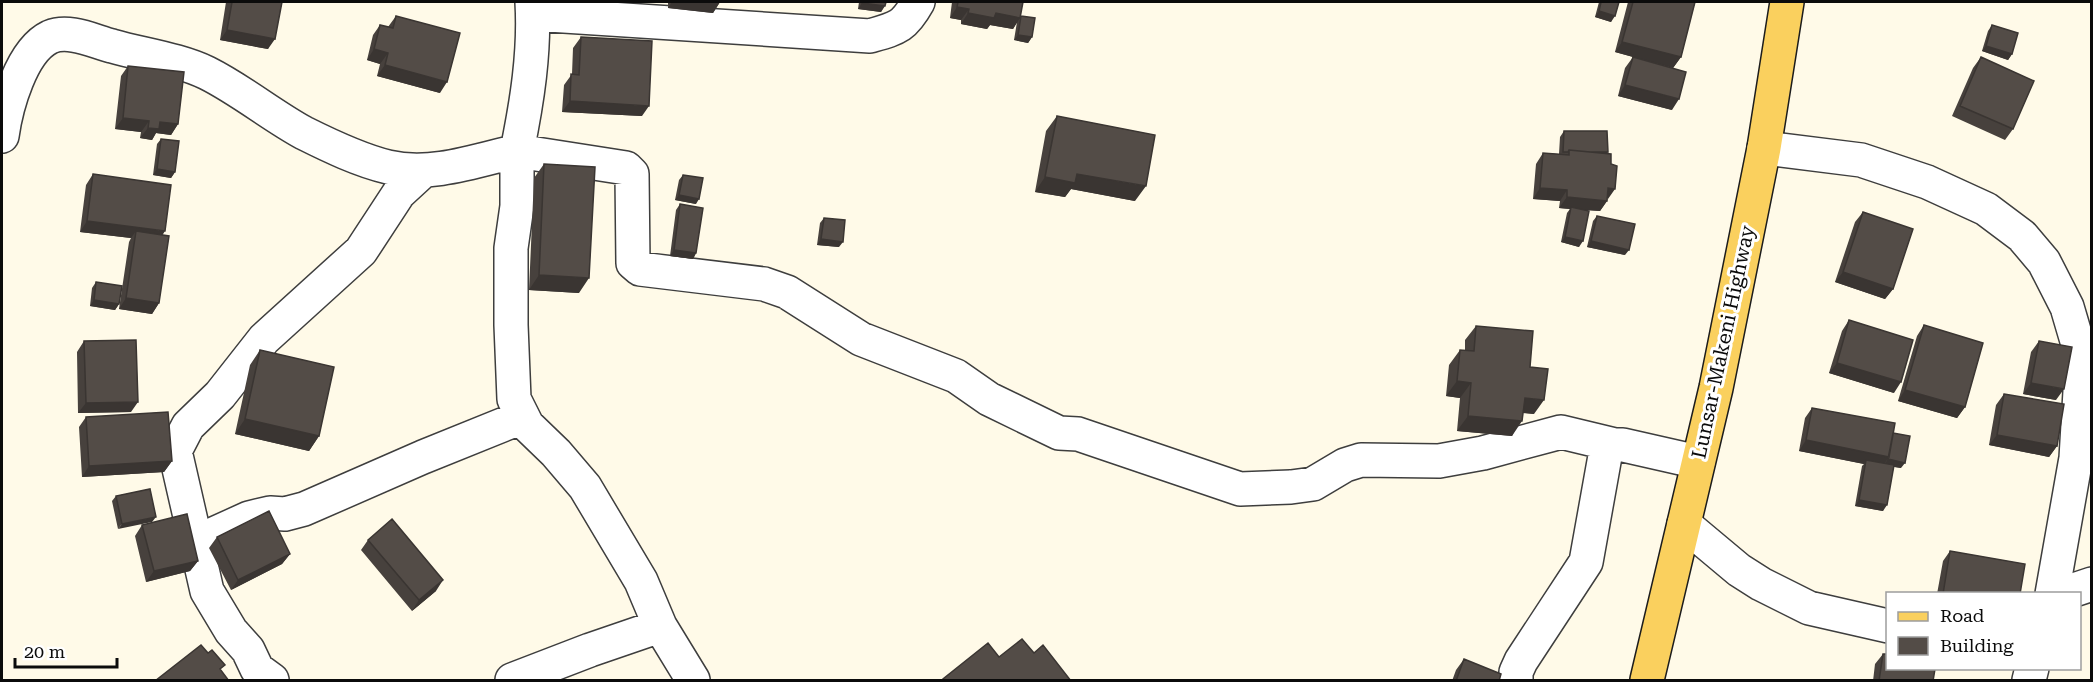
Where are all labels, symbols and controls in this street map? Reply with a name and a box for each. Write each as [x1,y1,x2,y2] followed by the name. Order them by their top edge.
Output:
[1687,223,1760,461] street label: Lunsar-Makeni Highway
[1886,592,2081,670] legend
[1940,605,1985,626] text: Road
[15,631,117,669] scale bar
[1940,635,2014,656] text: Building
[24,641,65,662] text: 20 m

